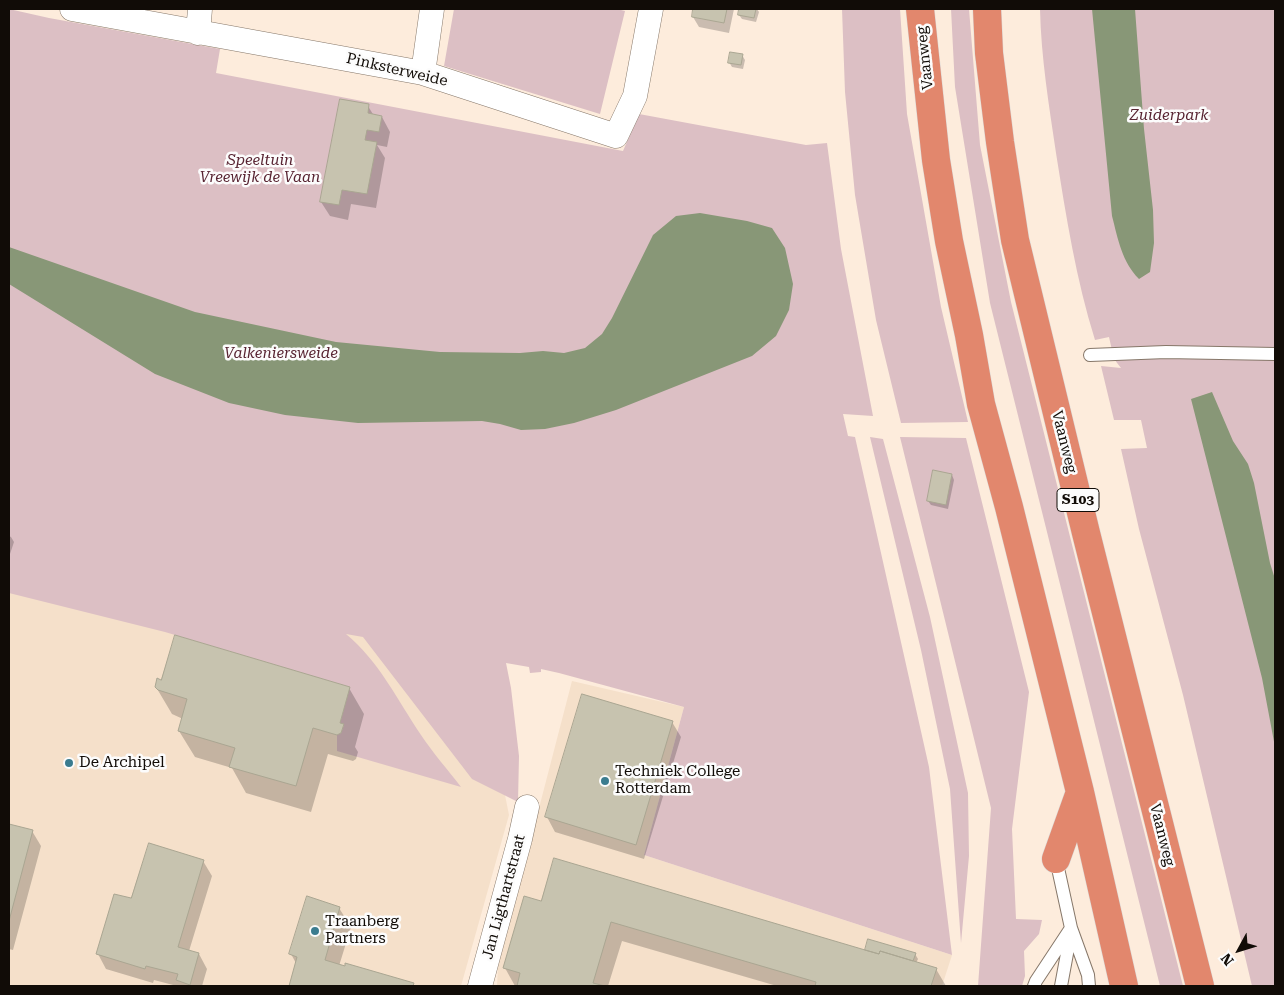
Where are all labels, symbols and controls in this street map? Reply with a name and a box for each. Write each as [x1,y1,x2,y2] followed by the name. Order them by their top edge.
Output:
[913,25,937,91] street label: Vaanweg
[345,50,449,90] street label: Pinksterweide
[1130,107,1208,125] park label: Zuiderpark
[200,152,320,187] park label: Speeltuin Vreewijk de Vaan
[224,345,338,363] park label: Valkeniersweide
[1048,409,1080,475] street label: Vaanweg
[1057,488,1099,512] road number: S103
[79,754,165,772] place label: De Archipel
[63,757,75,769] marker: De Archipel
[615,763,740,798] place label: Techniek College Rotterdam
[599,775,611,787] marker: Techniek College Rotterdam
[1146,802,1178,868] street label: Vaanweg
[479,833,529,961] street label: Jan Ligthartstraat
[325,913,399,948] place label: Traanberg Partners
[309,925,321,937] marker: Traanberg Partners
[1214,925,1264,975] north arrow
[1218,950,1237,969] text: N

